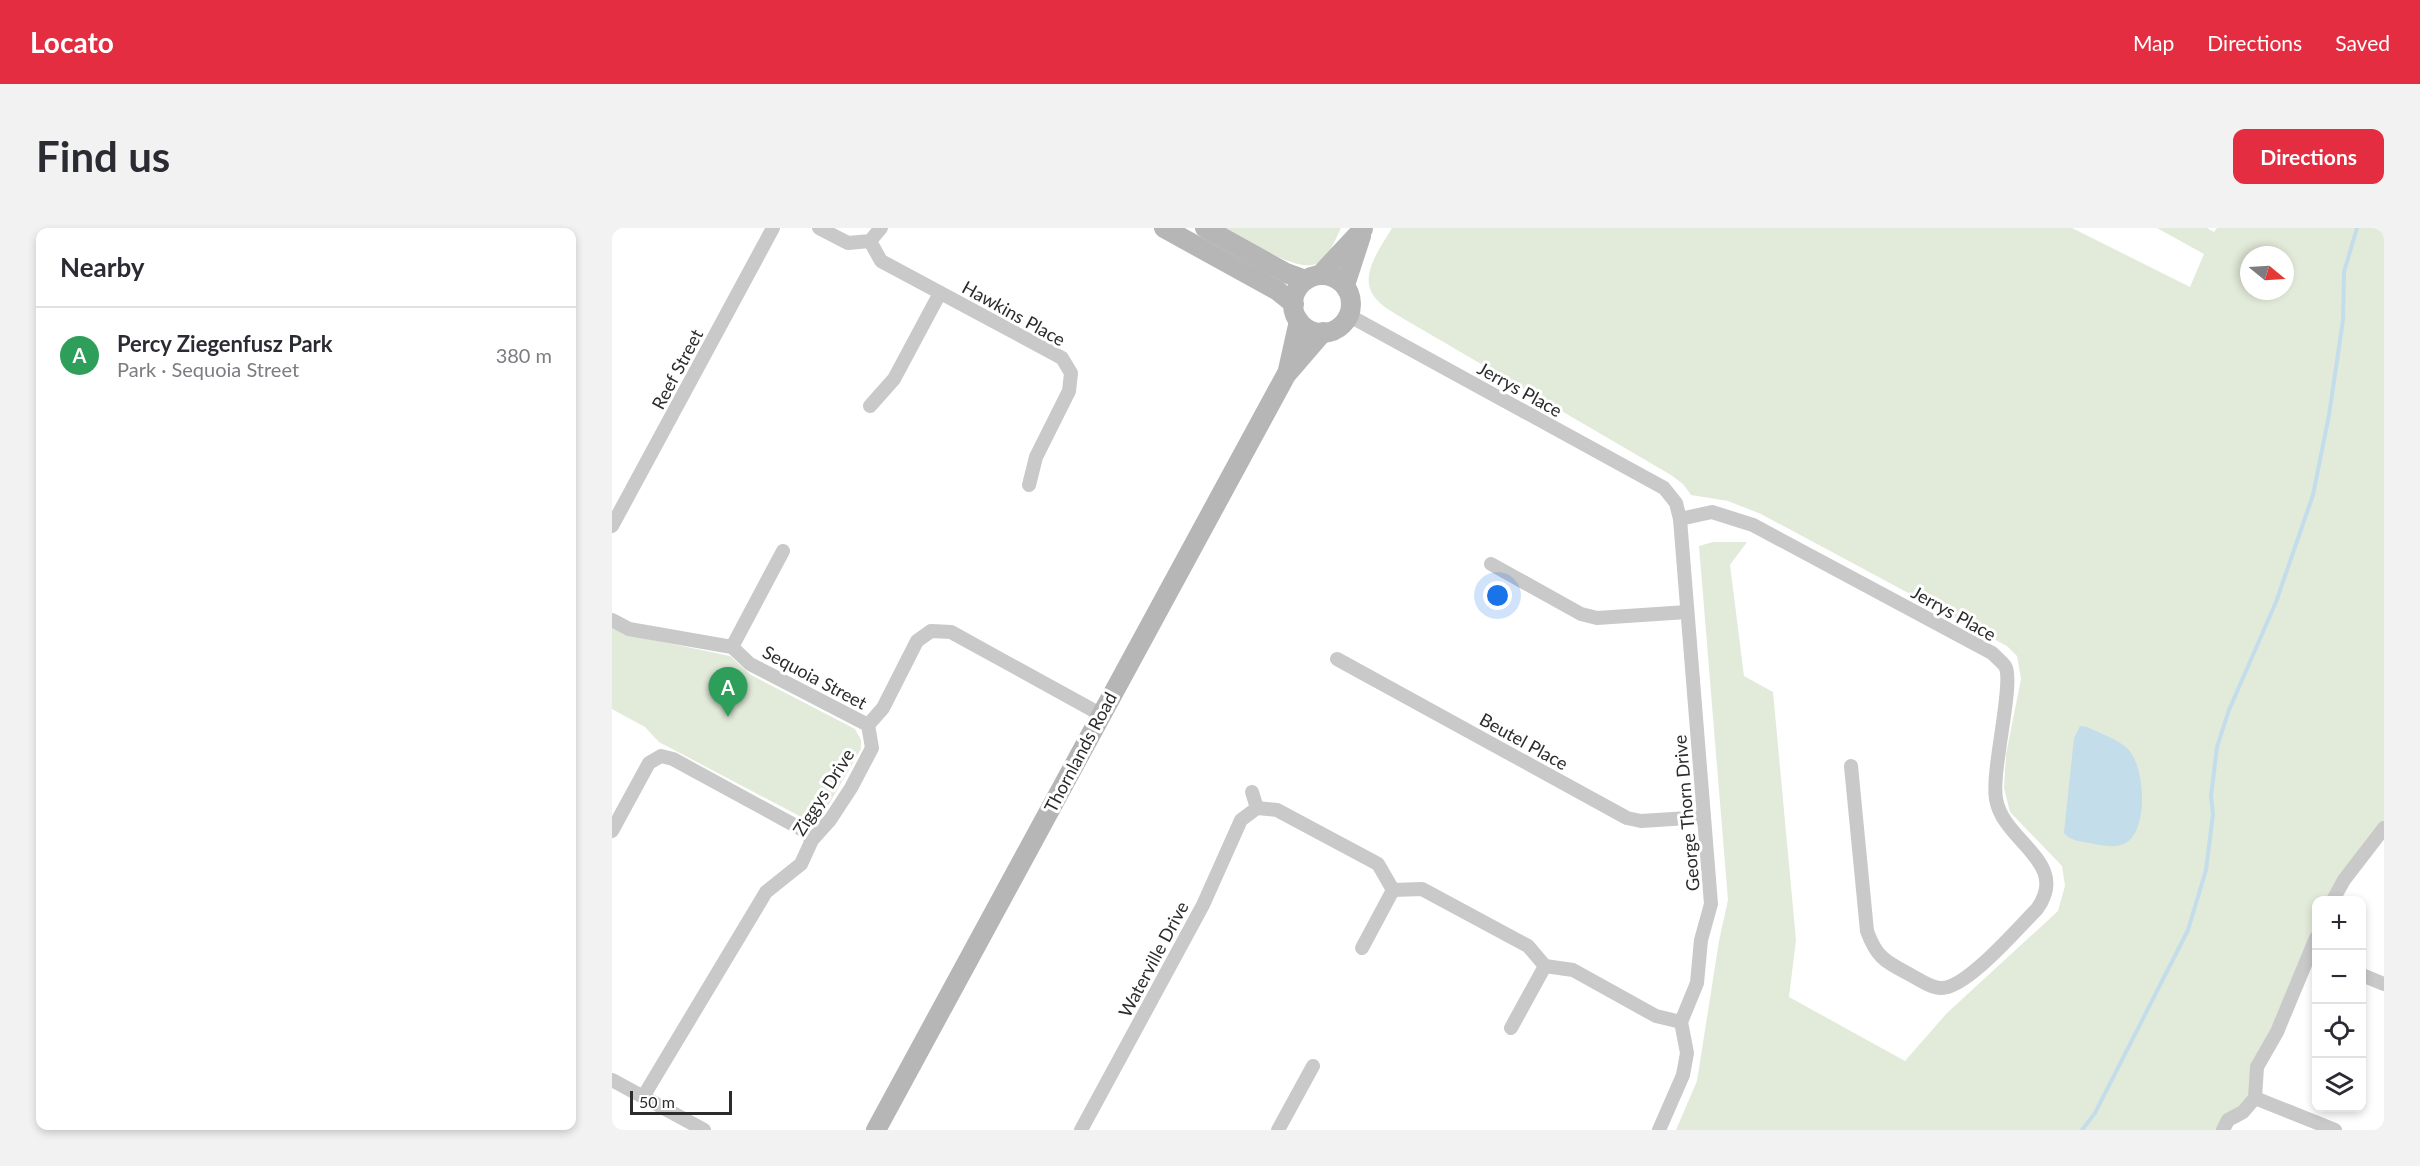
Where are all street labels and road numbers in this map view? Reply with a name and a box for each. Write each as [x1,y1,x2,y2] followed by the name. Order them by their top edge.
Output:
[959,276,1069,350] street label: Hawkins Place
[647,325,708,413] street label: Reef Street
[1474,357,1566,421] street label: Jerrys Place
[1908,581,2000,645] street label: Jerrys Place
[759,640,871,714] street label: Sequoia Street
[1039,688,1121,816] street label: Thornlands Road
[1476,708,1572,774] street label: Beutel Place
[1668,734,1704,892] street label: George Thorn Drive
[788,745,858,839] street label: Ziggys Drive
[1113,897,1193,1021] street label: Waterville Drive

